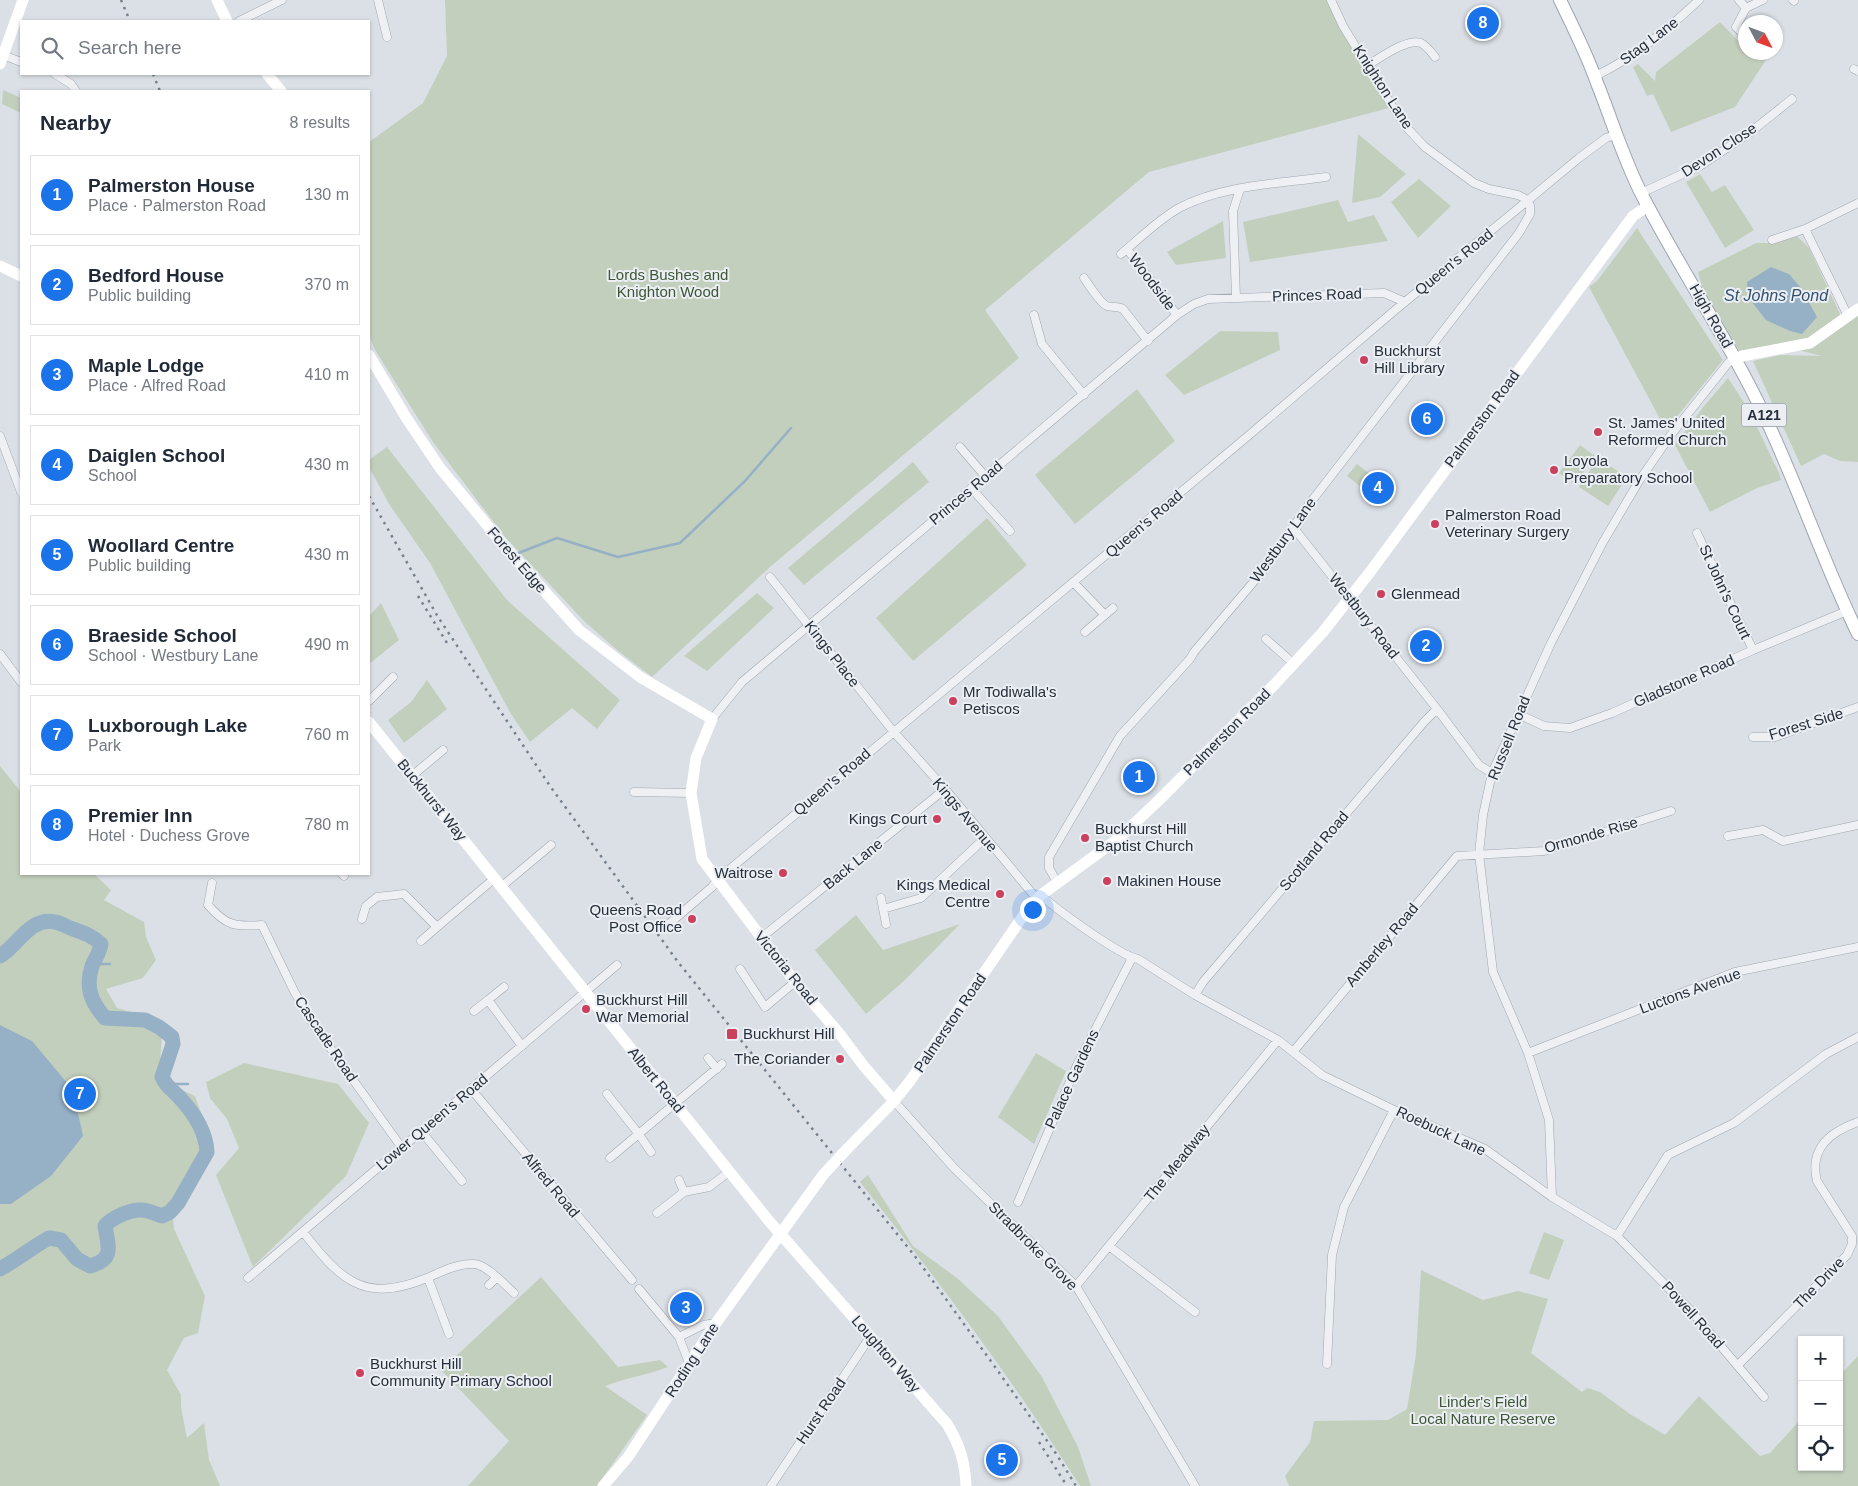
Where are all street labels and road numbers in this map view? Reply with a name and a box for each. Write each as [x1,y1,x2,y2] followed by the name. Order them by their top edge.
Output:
[1616,13,1681,68] street label: Stag Lane
[1350,42,1417,132] street label: Knighton Lane
[1678,119,1759,180] street label: Devon Close
[1411,225,1496,298] street label: Queen's Road
[1126,250,1179,313] street label: Woodside
[1686,281,1737,351] street label: High Road
[1272,284,1362,305] street label: Princes Road
[1441,367,1523,471] street label: Palmerston Road
[1742,404,1786,426] road number: A121
[926,457,1006,528] street label: Princes Road
[1102,486,1186,561] street label: Queen's Road
[1246,494,1319,585] street label: Westbury Lane
[484,523,551,596] street label: Forest Edge
[1696,542,1755,642] street label: St John's Court
[1326,570,1403,662] street label: Westbury Road
[801,617,863,690] street label: Kings Place
[1631,651,1737,710] street label: Gladstone Road
[1180,685,1274,779] street label: Palmerston Road
[1484,693,1533,782] street label: Russell Road
[1767,704,1845,743] street label: Forest Side
[790,744,874,819] street label: Queen's Road
[394,755,471,844] street label: Buckhurst Way
[929,774,1001,855] street label: Kings Avenue
[1275,808,1352,894] street label: Scotland Road
[1542,813,1640,856] street label: Ormonde Rise
[820,835,886,893] street label: Back Lane
[1342,900,1421,990] street label: Amberley Road
[752,927,821,1008] street label: Victoria Road
[1637,964,1743,1017] street label: Luctons Avenue
[910,970,989,1076] street label: Palmerston Road
[292,993,361,1085] street label: Cascade Road
[1041,1026,1102,1131] street label: Palace Gardens
[625,1044,688,1116] street label: Albert Road
[372,1070,491,1173] street label: Lower Queen's Road
[1394,1102,1489,1159] street label: Roebuck Lane
[1140,1120,1213,1205] street label: The Meadway
[519,1149,583,1220] street label: Alfred Road
[985,1198,1081,1294] street label: Stradbroke Grove
[1790,1253,1847,1312] street label: The Drive
[1659,1278,1728,1352] street label: Powell Road
[848,1312,925,1396] street label: Loughton Way
[661,1319,722,1400] street label: Roding Lane
[792,1375,849,1447] street label: Hurst Road

